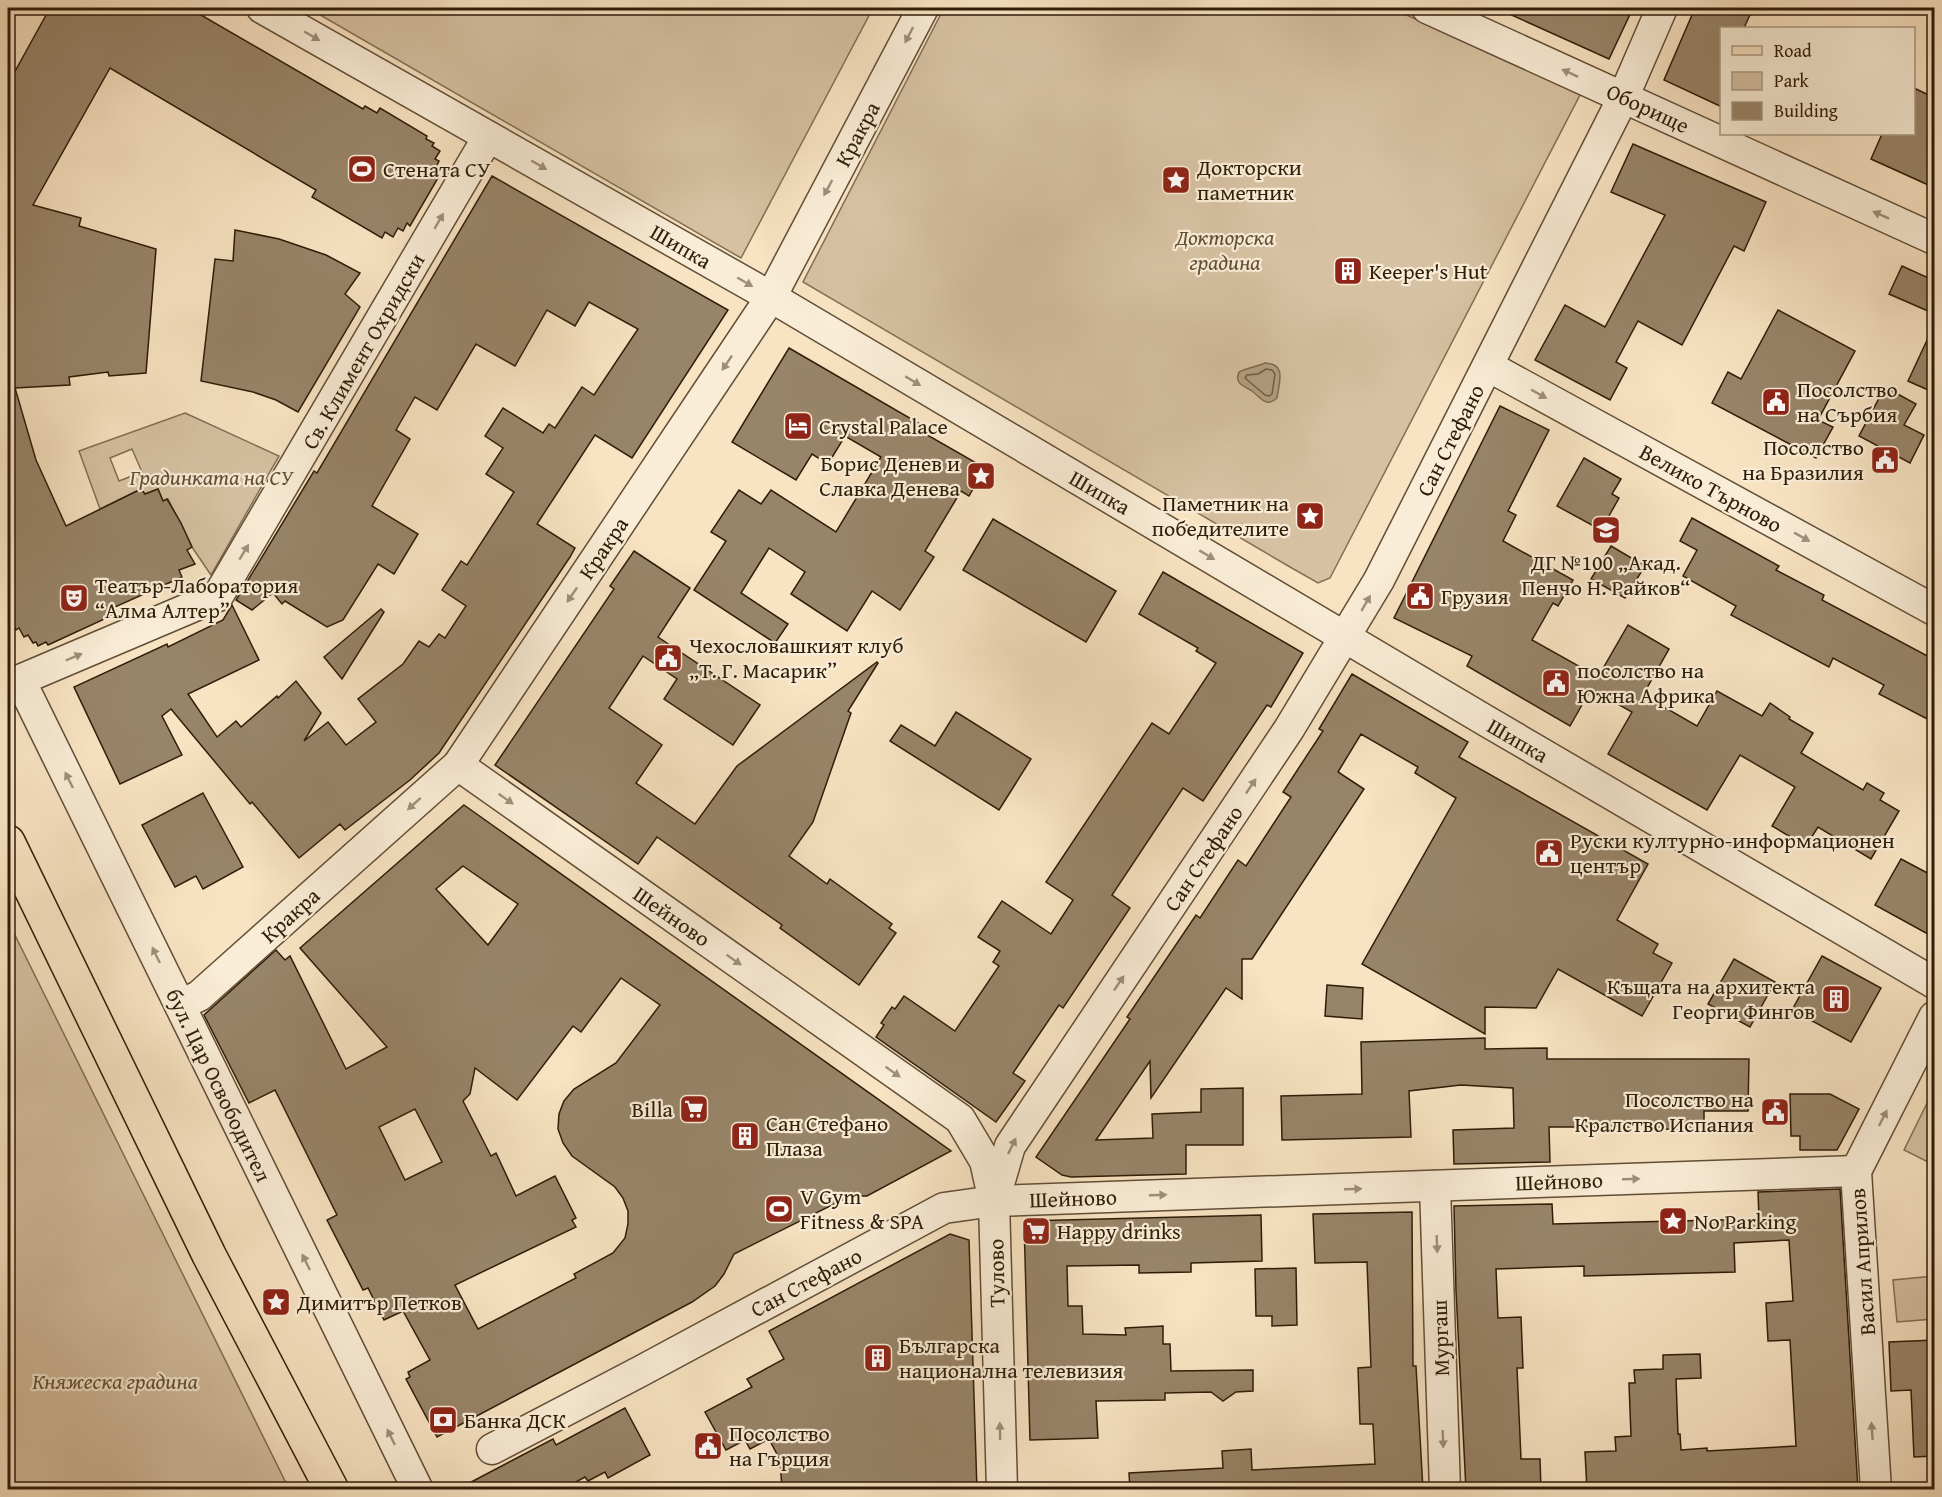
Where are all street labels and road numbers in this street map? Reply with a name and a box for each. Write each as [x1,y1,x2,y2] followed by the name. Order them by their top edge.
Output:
[1601,75,1695,141] street label: Оборище
[827,95,888,172] street label: Кракра
[644,216,718,277] street label: Шипка
[294,247,432,455] street label: Св. Климент Охридски
[1408,378,1492,502] street label: Сан Стефано
[1634,436,1788,540] street label: Велико Търново
[1063,462,1137,523] street label: Шипка
[570,510,636,586] street label: Кракра
[1481,710,1555,771] street label: Шипка
[1156,798,1250,918] street label: Сан Стефано
[627,878,717,954] street label: Шейново
[253,879,327,950] street label: Кракра
[158,983,280,1187] street label: бул. Цар Освободител
[1515,1163,1603,1199] street label: Шейново
[1029,1180,1117,1216] street label: Шейново
[1841,1187,1883,1337] street label: Васил Априлов
[979,1238,1013,1308] street label: Тулово
[745,1239,867,1325] street label: Сан Стефано
[1423,1299,1457,1377] street label: Мургаш

